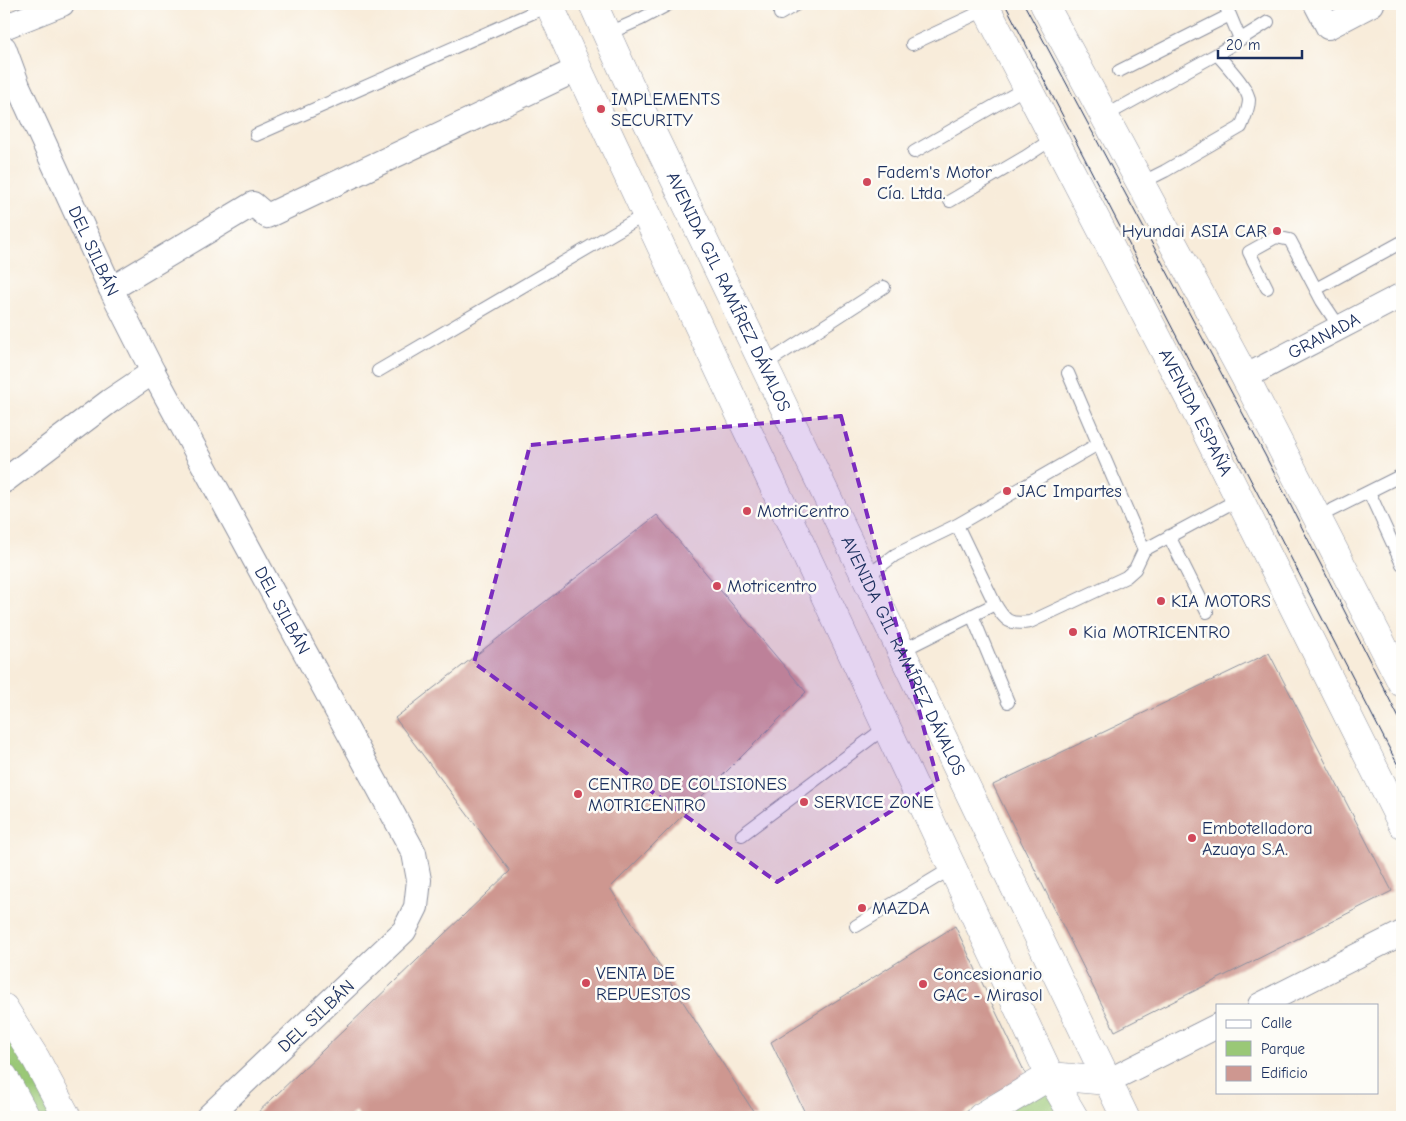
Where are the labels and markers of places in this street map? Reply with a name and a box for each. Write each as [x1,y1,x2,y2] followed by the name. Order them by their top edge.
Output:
[611,89,720,131] place label: IMPLEMENTS SECURITY
[595,103,607,115] marker: IMPLEMENTS SECURITY
[877,162,993,204] place label: Fadem's Motor Cía. Ltda.
[861,176,873,188] marker: Fadem's Motor Cía. Ltda.
[1122,221,1267,242] place label: Hyundai ASIA CAR
[1271,225,1283,237] marker: Hyundai ASIA CAR
[1017,481,1122,502] place label: JAC Impartes
[1001,485,1013,497] marker: JAC Impartes
[757,501,849,522] place label: MotriCentro
[741,505,753,517] marker: MotriCentro
[727,576,817,597] place label: Motricentro
[711,580,723,592] marker: Motricentro
[1171,591,1271,612] place label: KIA MOTORS
[1155,595,1167,607] marker: KIA MOTORS
[1083,622,1230,643] place label: Kia MOTRICENTRO
[1067,626,1079,638] marker: Kia MOTRICENTRO
[588,774,787,816] place label: CENTRO DE COLISIONES MOTRICENTRO
[572,788,584,800] marker: CENTRO DE COLISIONES MOTRICENTRO
[814,792,934,813] place label: SERVICE ZONE
[798,796,810,808] marker: SERVICE ZONE
[1202,818,1313,860] place label: Embotelladora Azuaya S.A.
[1186,832,1198,844] marker: Embotelladora Azuaya S.A.
[872,898,930,919] place label: MAZDA
[856,902,868,914] marker: MAZDA
[596,963,691,1005] place label: VENTA DE REPUESTOS
[933,964,1043,1006] place label: Concesionario GAC - Mirasol
[580,977,592,989] marker: VENTA DE REPUESTOS
[917,978,929,990] marker: Concesionario GAC - Mirasol

